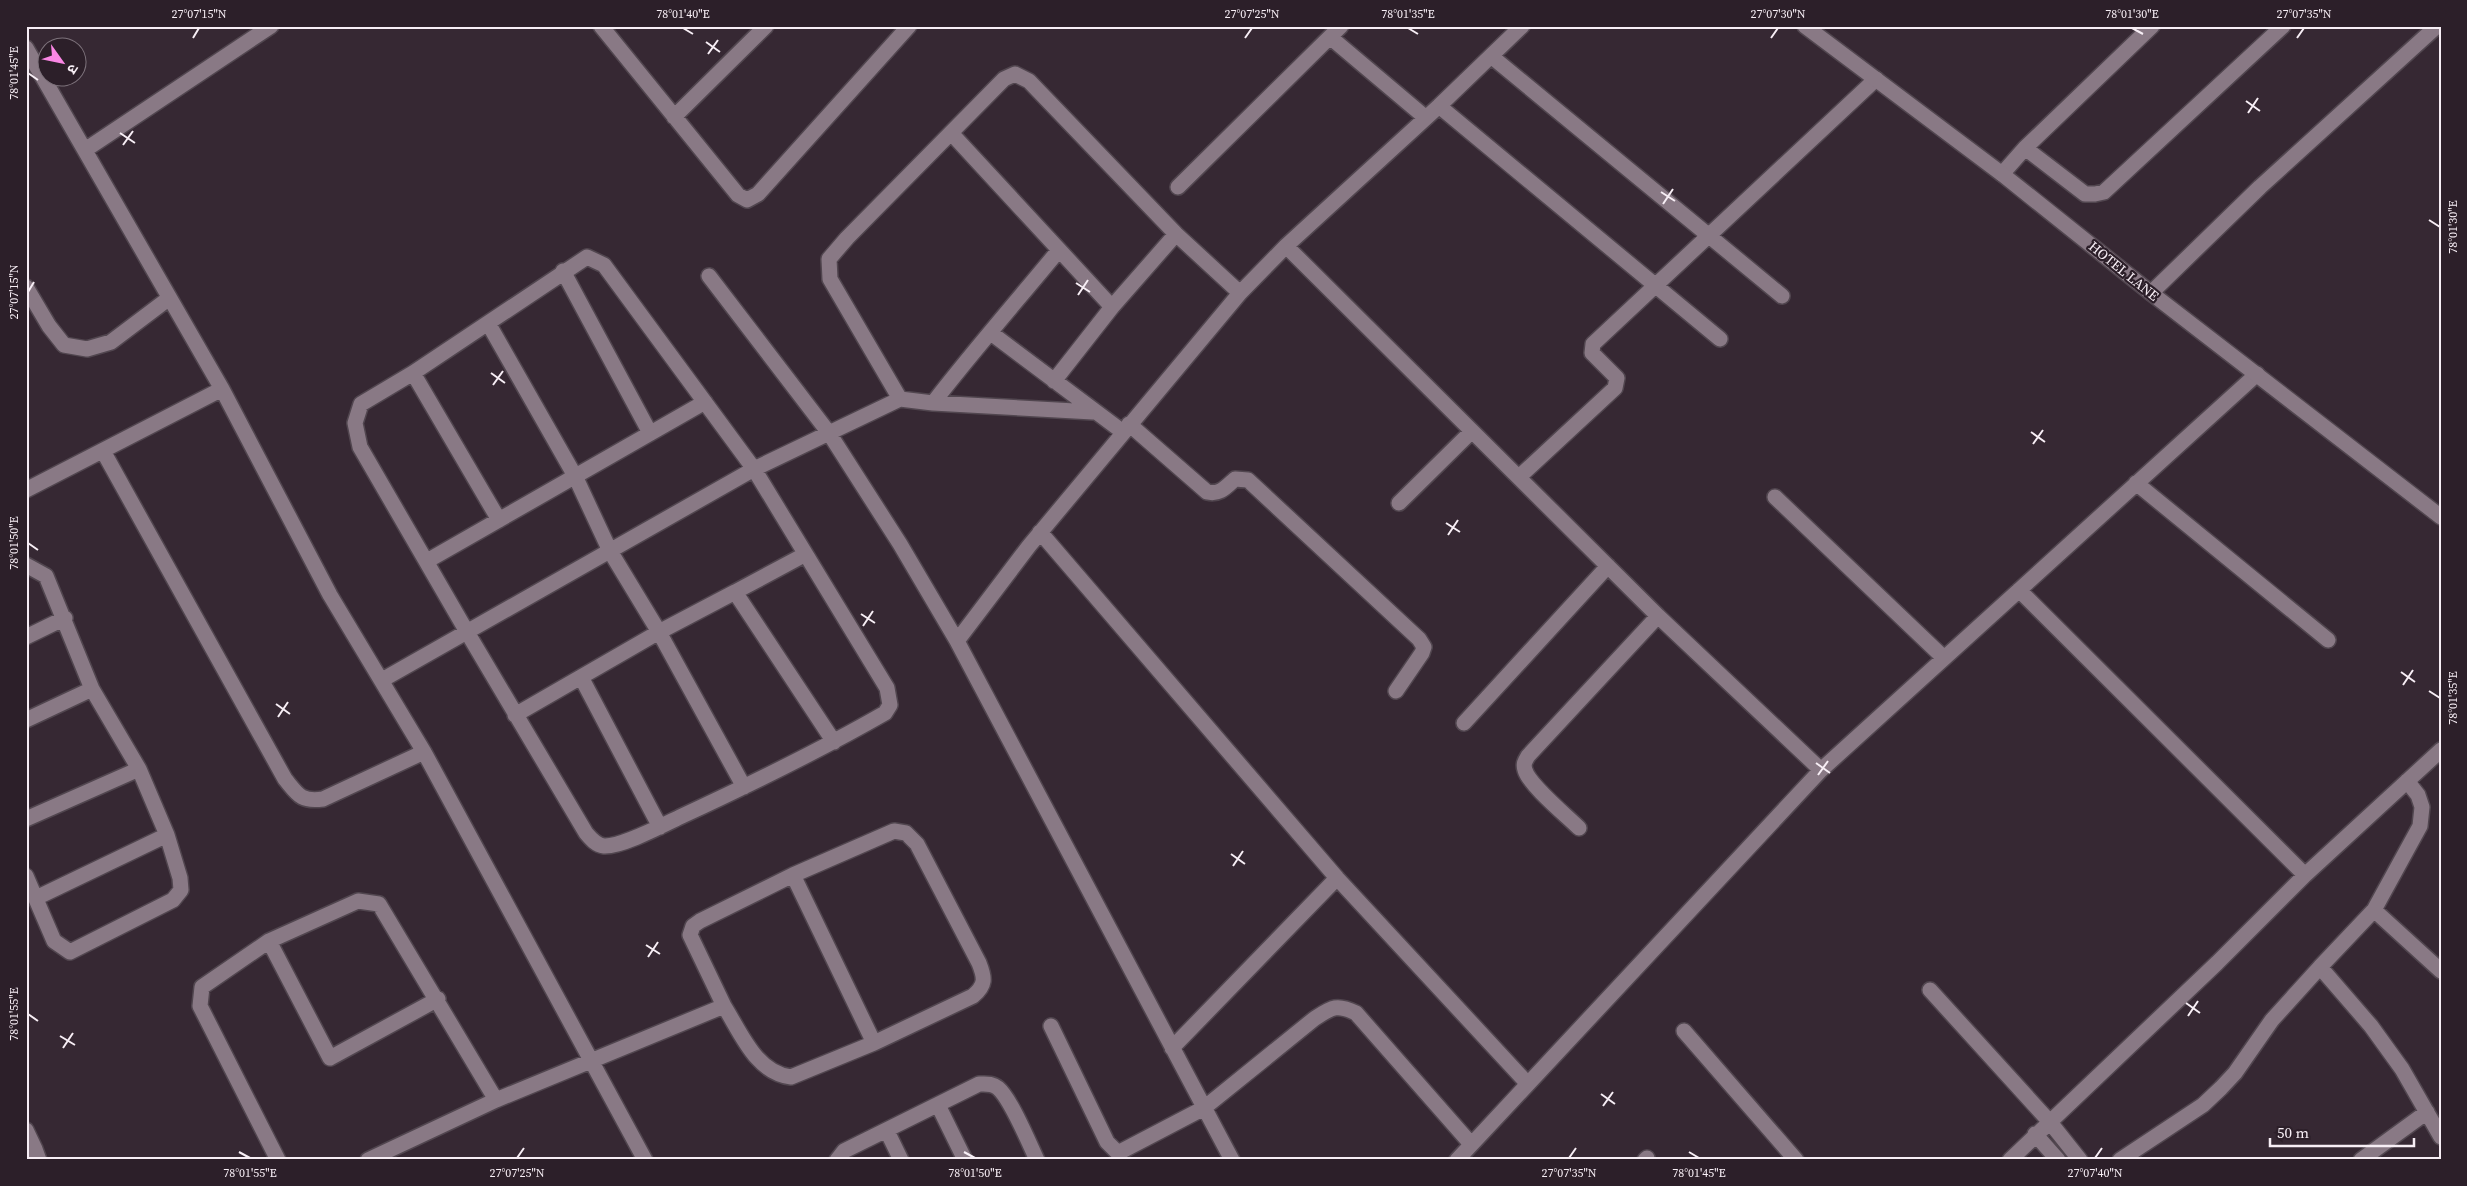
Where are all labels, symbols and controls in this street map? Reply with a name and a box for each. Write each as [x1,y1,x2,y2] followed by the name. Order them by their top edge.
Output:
[171,6,227,22] text: 27°07'15"N
[656,6,710,22] text: 78°01'40"E
[1224,6,1280,22] text: 27°07'25"N
[1381,6,1435,22] text: 78°01'35"E
[1750,6,1806,22] text: 27°07'30"N
[2105,6,2159,22] text: 78°01'30"E
[2276,6,2332,22] text: 27°07'35"N
[38,38,88,88] north arrow
[6,46,22,100] text: 78°01'45"E
[62,60,84,79] text: उ
[2445,200,2461,254] text: 78°01'30"E
[2085,236,2163,306] street label: HOTEL LANE
[6,264,22,320] text: 27°07'15"N
[6,516,22,570] text: 78°01'50"E
[2445,671,2461,725] text: 78°01'35"E
[6,987,22,1041] text: 78°01'55"E
[2270,1116,2413,1148] scale bar
[2277,1122,2309,1143] text: 50 m
[223,1165,277,1181] text: 78°01'55"E
[489,1165,545,1181] text: 27°07'25"N
[948,1165,1002,1181] text: 78°01'50"E
[1541,1165,1597,1181] text: 27°07'35"N
[1672,1165,1726,1181] text: 78°01'45"E
[2067,1165,2123,1181] text: 27°07'40"N

